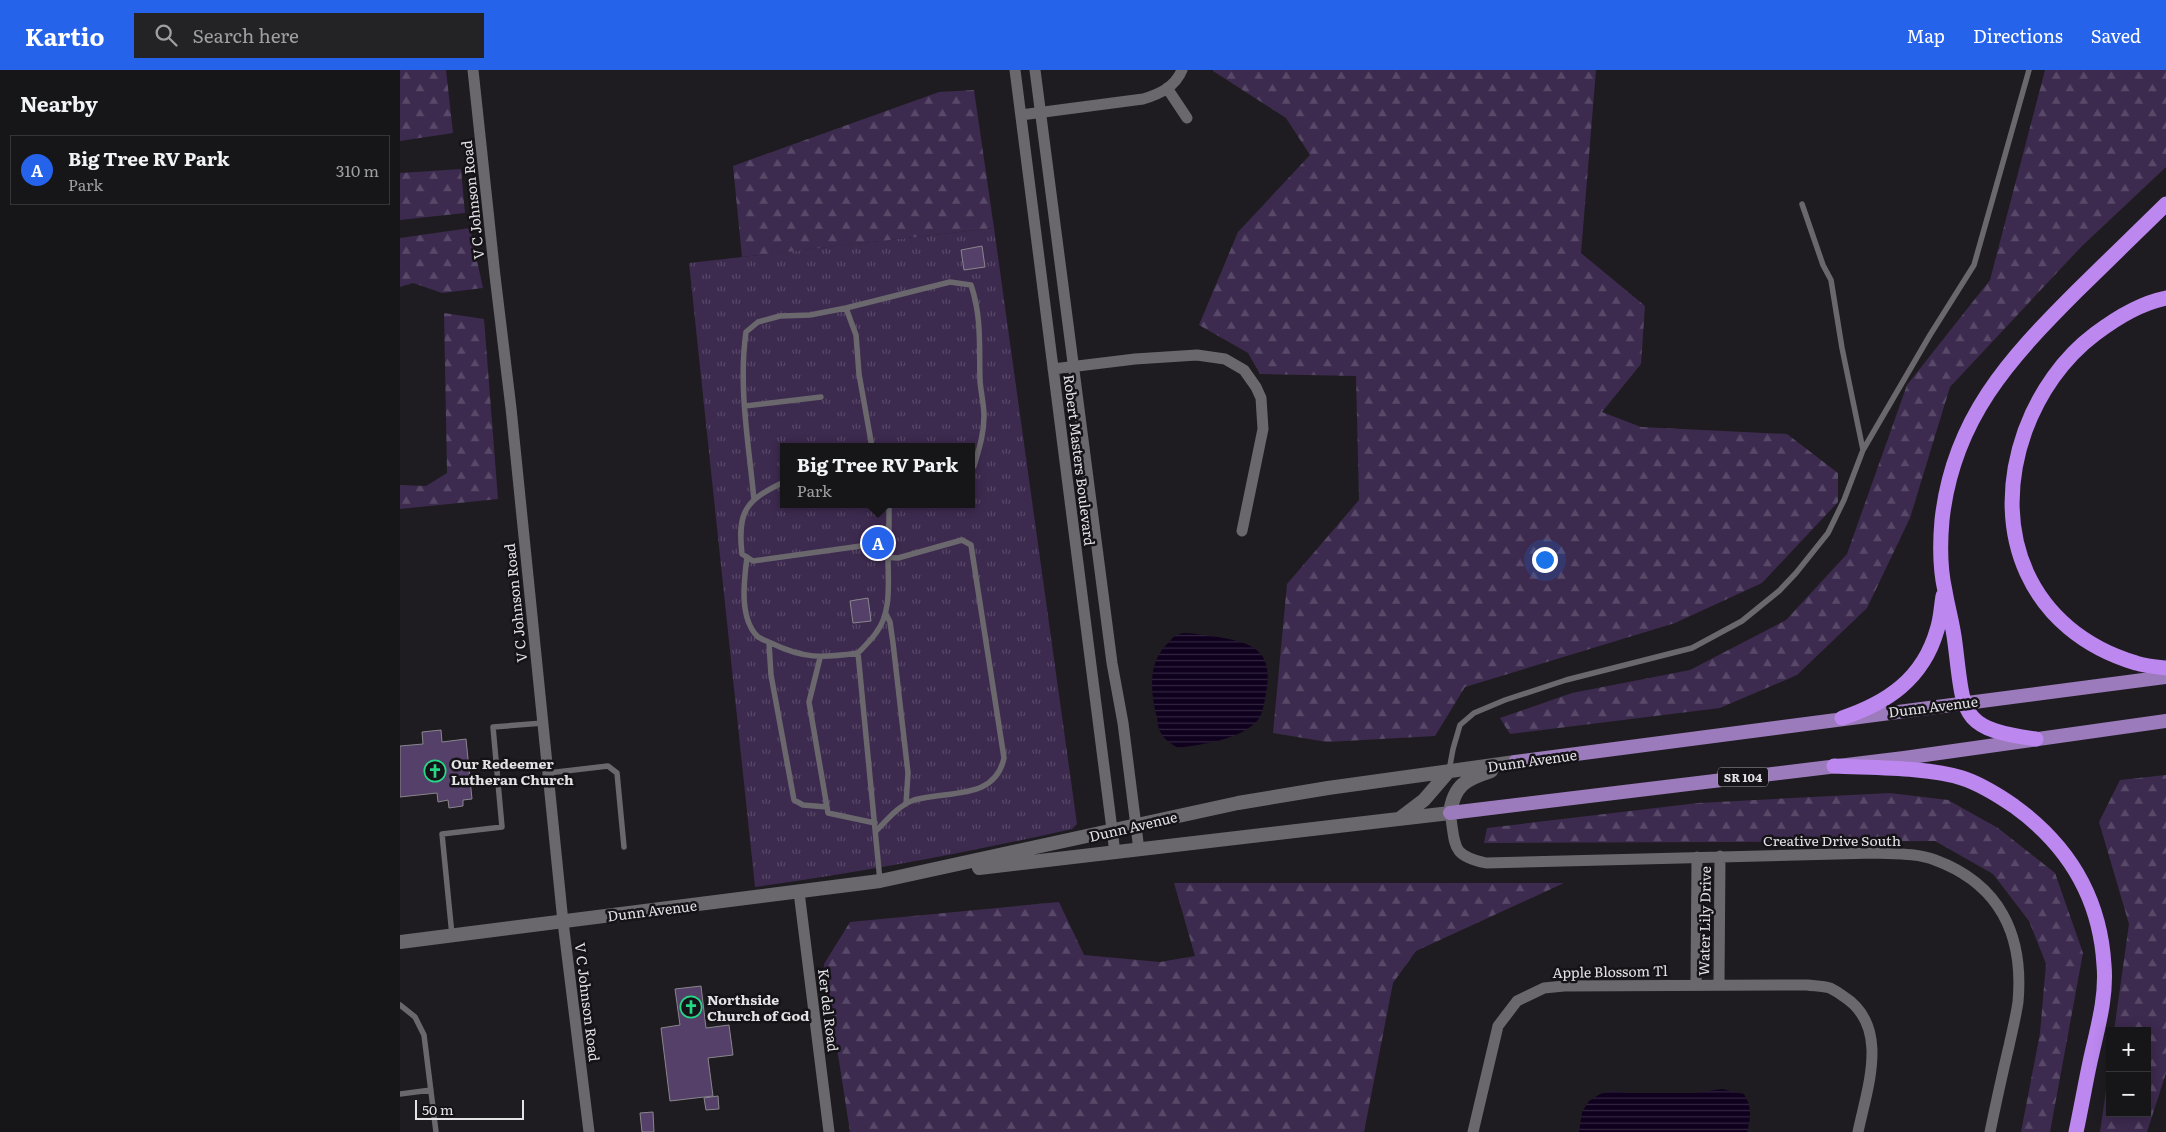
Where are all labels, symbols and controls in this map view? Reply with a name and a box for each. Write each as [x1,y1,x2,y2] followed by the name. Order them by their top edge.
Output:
[134,13,484,58] search box
[25,18,104,53] text: Kartio
[152,21,180,49] icon: search
[192,21,299,49] text: Search here
[1907,22,1945,49] text: Map
[1973,22,2063,49] text: Directions
[2091,22,2141,49] text: Saved
[20,87,98,118] text: Nearby
[456,139,488,261] street label: V C Johnson Road
[68,144,230,172] text: Big Tree RV Park
[31,158,43,182] text: A
[336,158,379,182] text: 310 m
[68,172,103,196] text: Park
[1060,373,1100,547] street label: Robert Masters Boulevard
[780,443,975,508] popup
[797,450,958,478] text: Big Tree RV Park
[797,478,832,502] text: Park
[862,524,894,562] pin: A
[499,542,531,664] street label: V C Johnson Road
[1532,547,1558,573] your location
[1887,691,1979,721] street label: Dunn Avenue
[1486,744,1578,776] street label: Dunn Avenue
[451,753,574,789] place label: Our Redeemer Lutheran Church
[423,759,447,783] church icon: Our Redeemer Lutheran Church
[1718,768,1768,786] road number: SR 104
[1087,806,1179,846] street label: Dunn Avenue
[1763,830,1901,850] street label: Creative Drive South
[1693,866,1715,976] street label: Water Lily Drive
[606,895,698,925] street label: Dunn Avenue
[571,941,605,1063] street label: V C Johnson Road
[1552,960,1668,982] street label: Apple Blossom Tl
[814,967,844,1053] street label: Ker del Road
[707,989,809,1025] place label: Northside Church of God
[679,995,703,1019] church icon: Northside Church of God
[2106,1027,2151,1117] map controls
[2106,1027,2151,1072] button: +
[2106,1072,2151,1117] button: −
[415,1097,524,1120] scale bar
[422,1099,454,1119] text: 50 m

